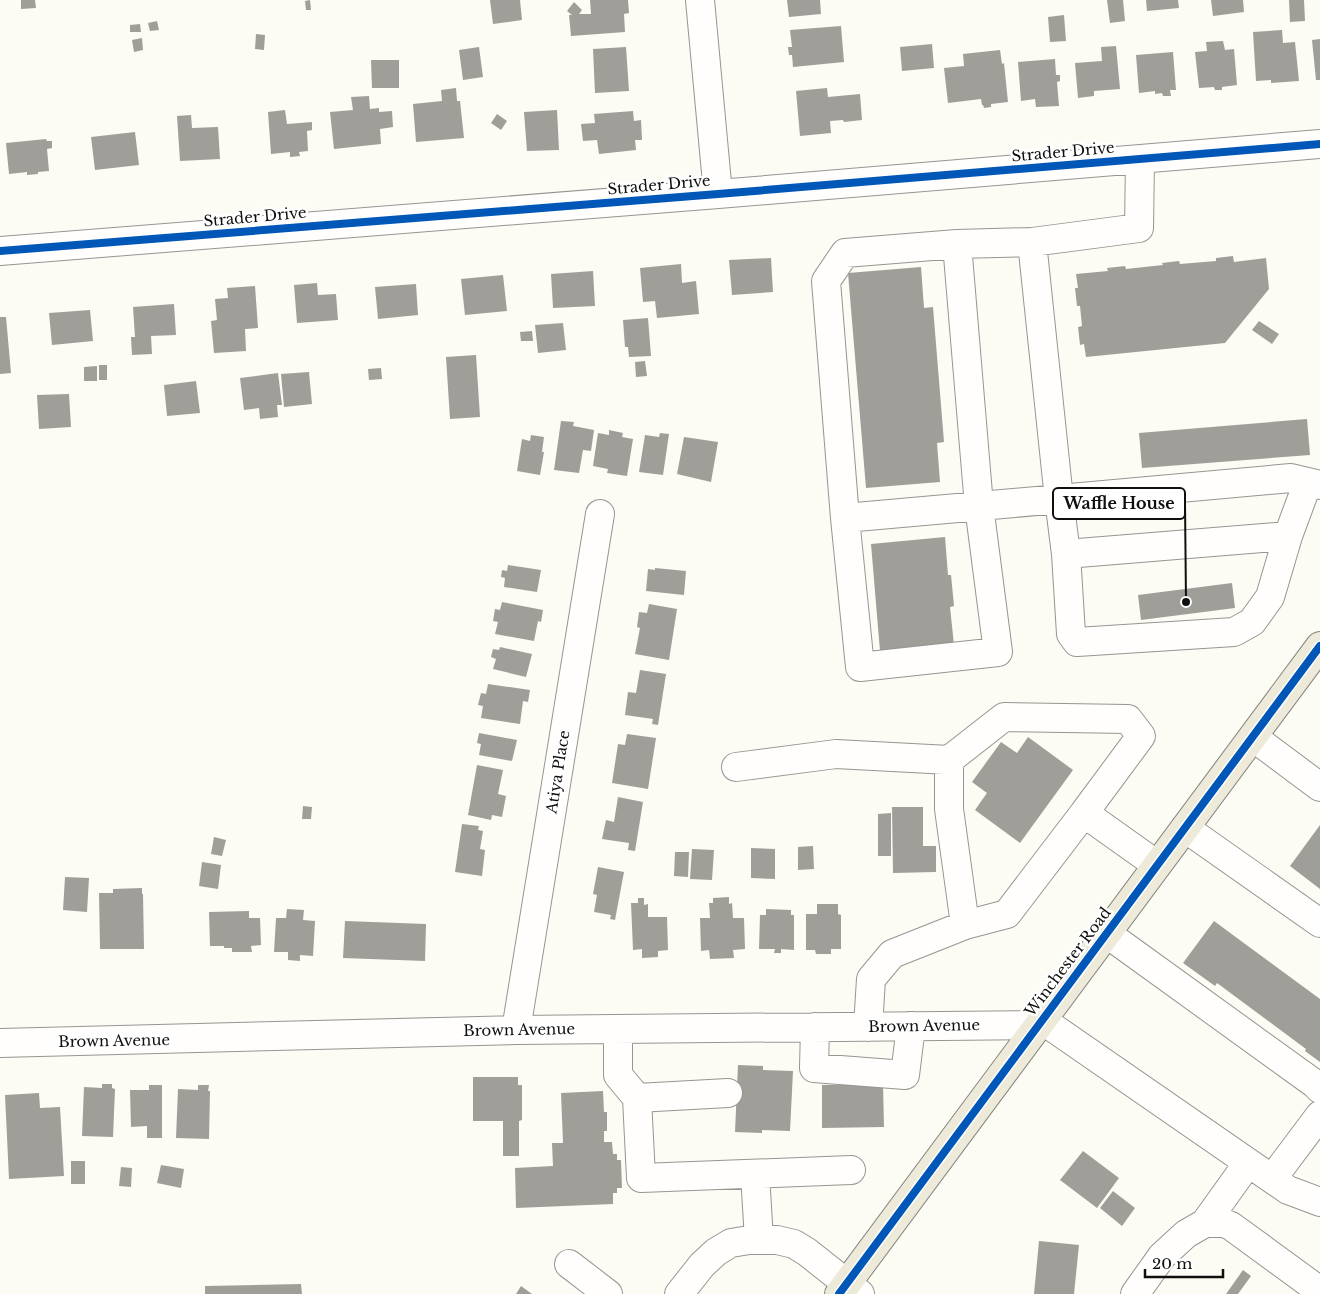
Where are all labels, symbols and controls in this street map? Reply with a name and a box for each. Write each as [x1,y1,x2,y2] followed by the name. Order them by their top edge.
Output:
[1011,138,1115,165] street label: Strader Drive
[607,171,711,198] street label: Strader Drive
[203,203,307,230] street label: Strader Drive
[1053,488,1185,519] callout: Waffle House
[1062,493,1175,513] text: Waffle House
[541,729,573,816] street label: Atiya Place
[1020,903,1115,1021] street label: Winchester Road
[868,1015,980,1036] street label: Brown Avenue
[463,1019,575,1040] street label: Brown Avenue
[58,1030,170,1051] street label: Brown Avenue
[1145,1246,1222,1278] scale bar
[1152,1254,1192,1273] text: 20 m

